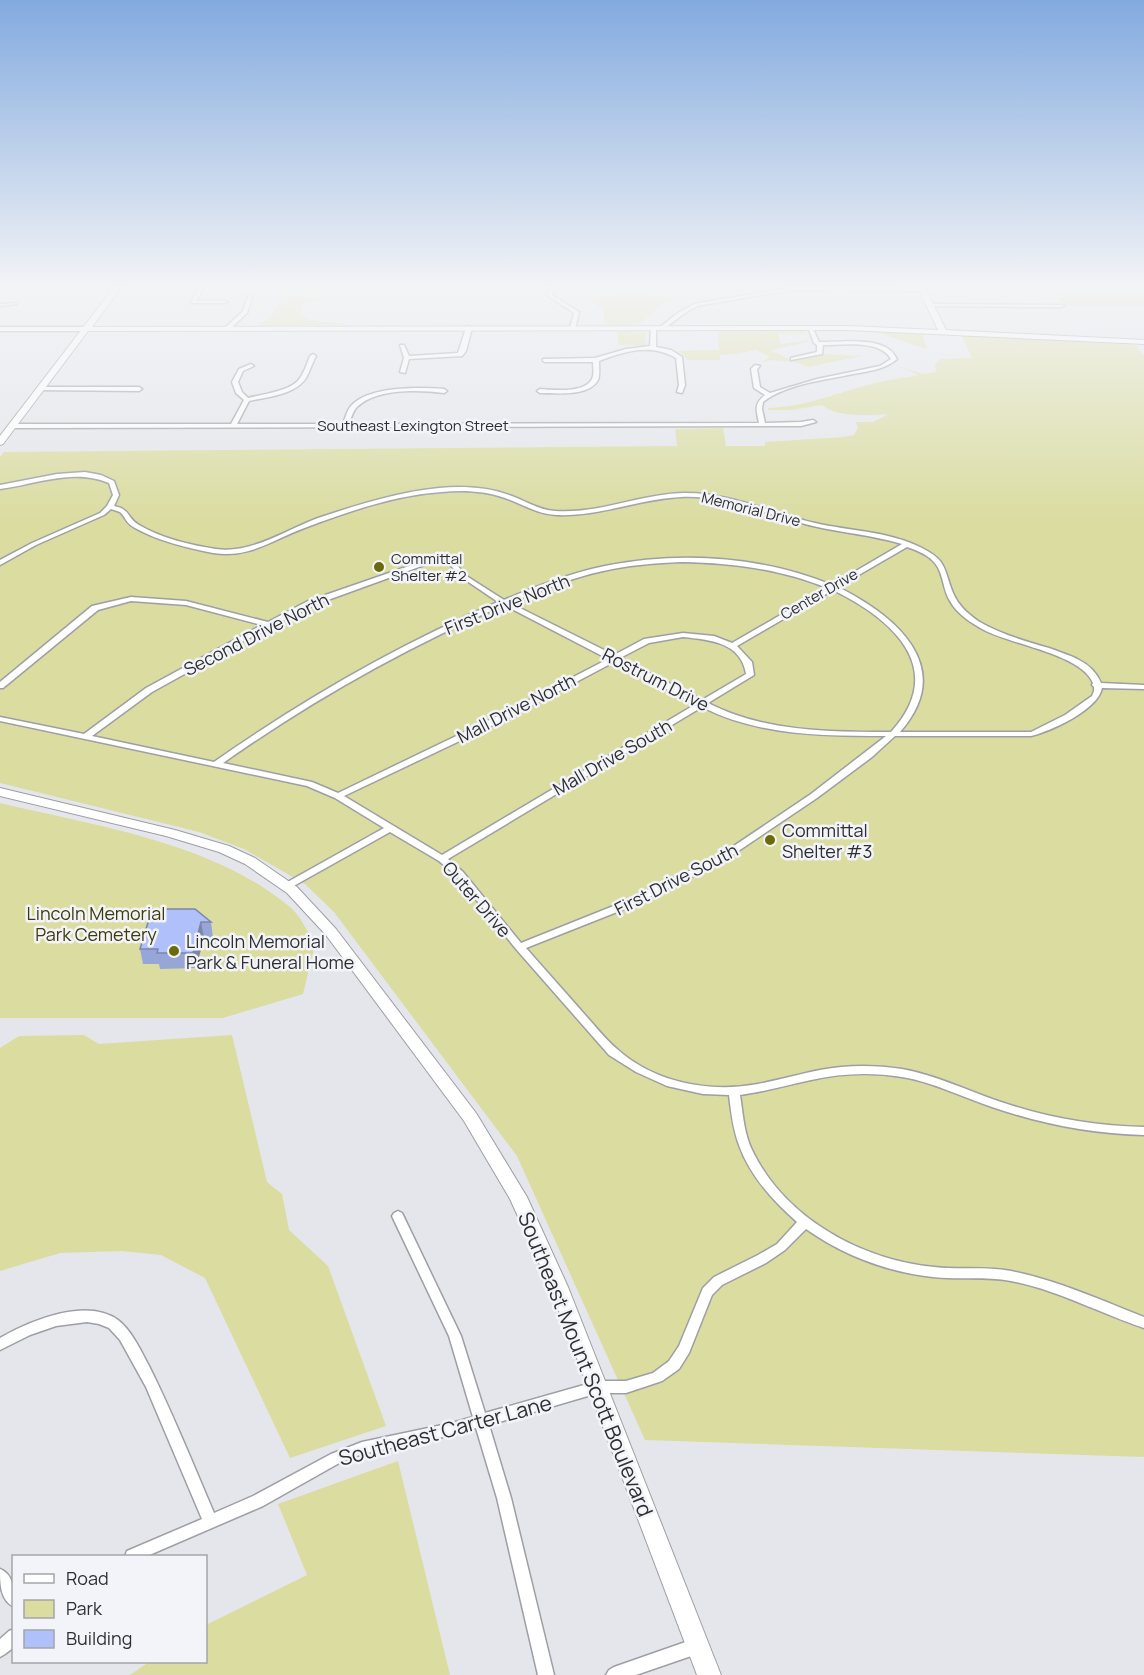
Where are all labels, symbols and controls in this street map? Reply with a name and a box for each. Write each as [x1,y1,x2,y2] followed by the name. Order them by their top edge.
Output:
[317,415,509,436] street label: Southeast Lexington Street
[699,487,803,532] street label: Memorial Drive
[391,548,467,586] place label: Committal Shelter #2
[372,560,386,574] marker: Committal Shelter #2
[776,563,862,625] street label: Center Drive
[441,568,573,640] street label: First Drive North
[179,587,333,681] street label: Second Drive North
[599,642,713,716] street label: Rostrum Drive
[453,668,579,748] street label: Mall Drive North
[548,713,676,801] street label: Mall Drive South
[782,818,873,863] place label: Committal Shelter #3
[763,833,777,847] marker: Committal Shelter #3
[610,838,742,920] street label: First Drive South
[437,856,517,942] street label: Outer Drive
[27,901,166,946] park label: Lincoln Memorial Park Cemetery
[186,929,354,974] place label: Lincoln Memorial Park & Funeral Home
[167,944,181,958] marker: Lincoln Memorial Park & Funeral Home
[512,1208,660,1520] street label: Southeast Mount Scott Boulevard
[335,1388,555,1472] street label: Southeast Carter Lane
[12,1555,207,1663] legend
[66,1566,109,1590] text: Road
[66,1596,103,1620] text: Park
[66,1626,132,1650] text: Building

